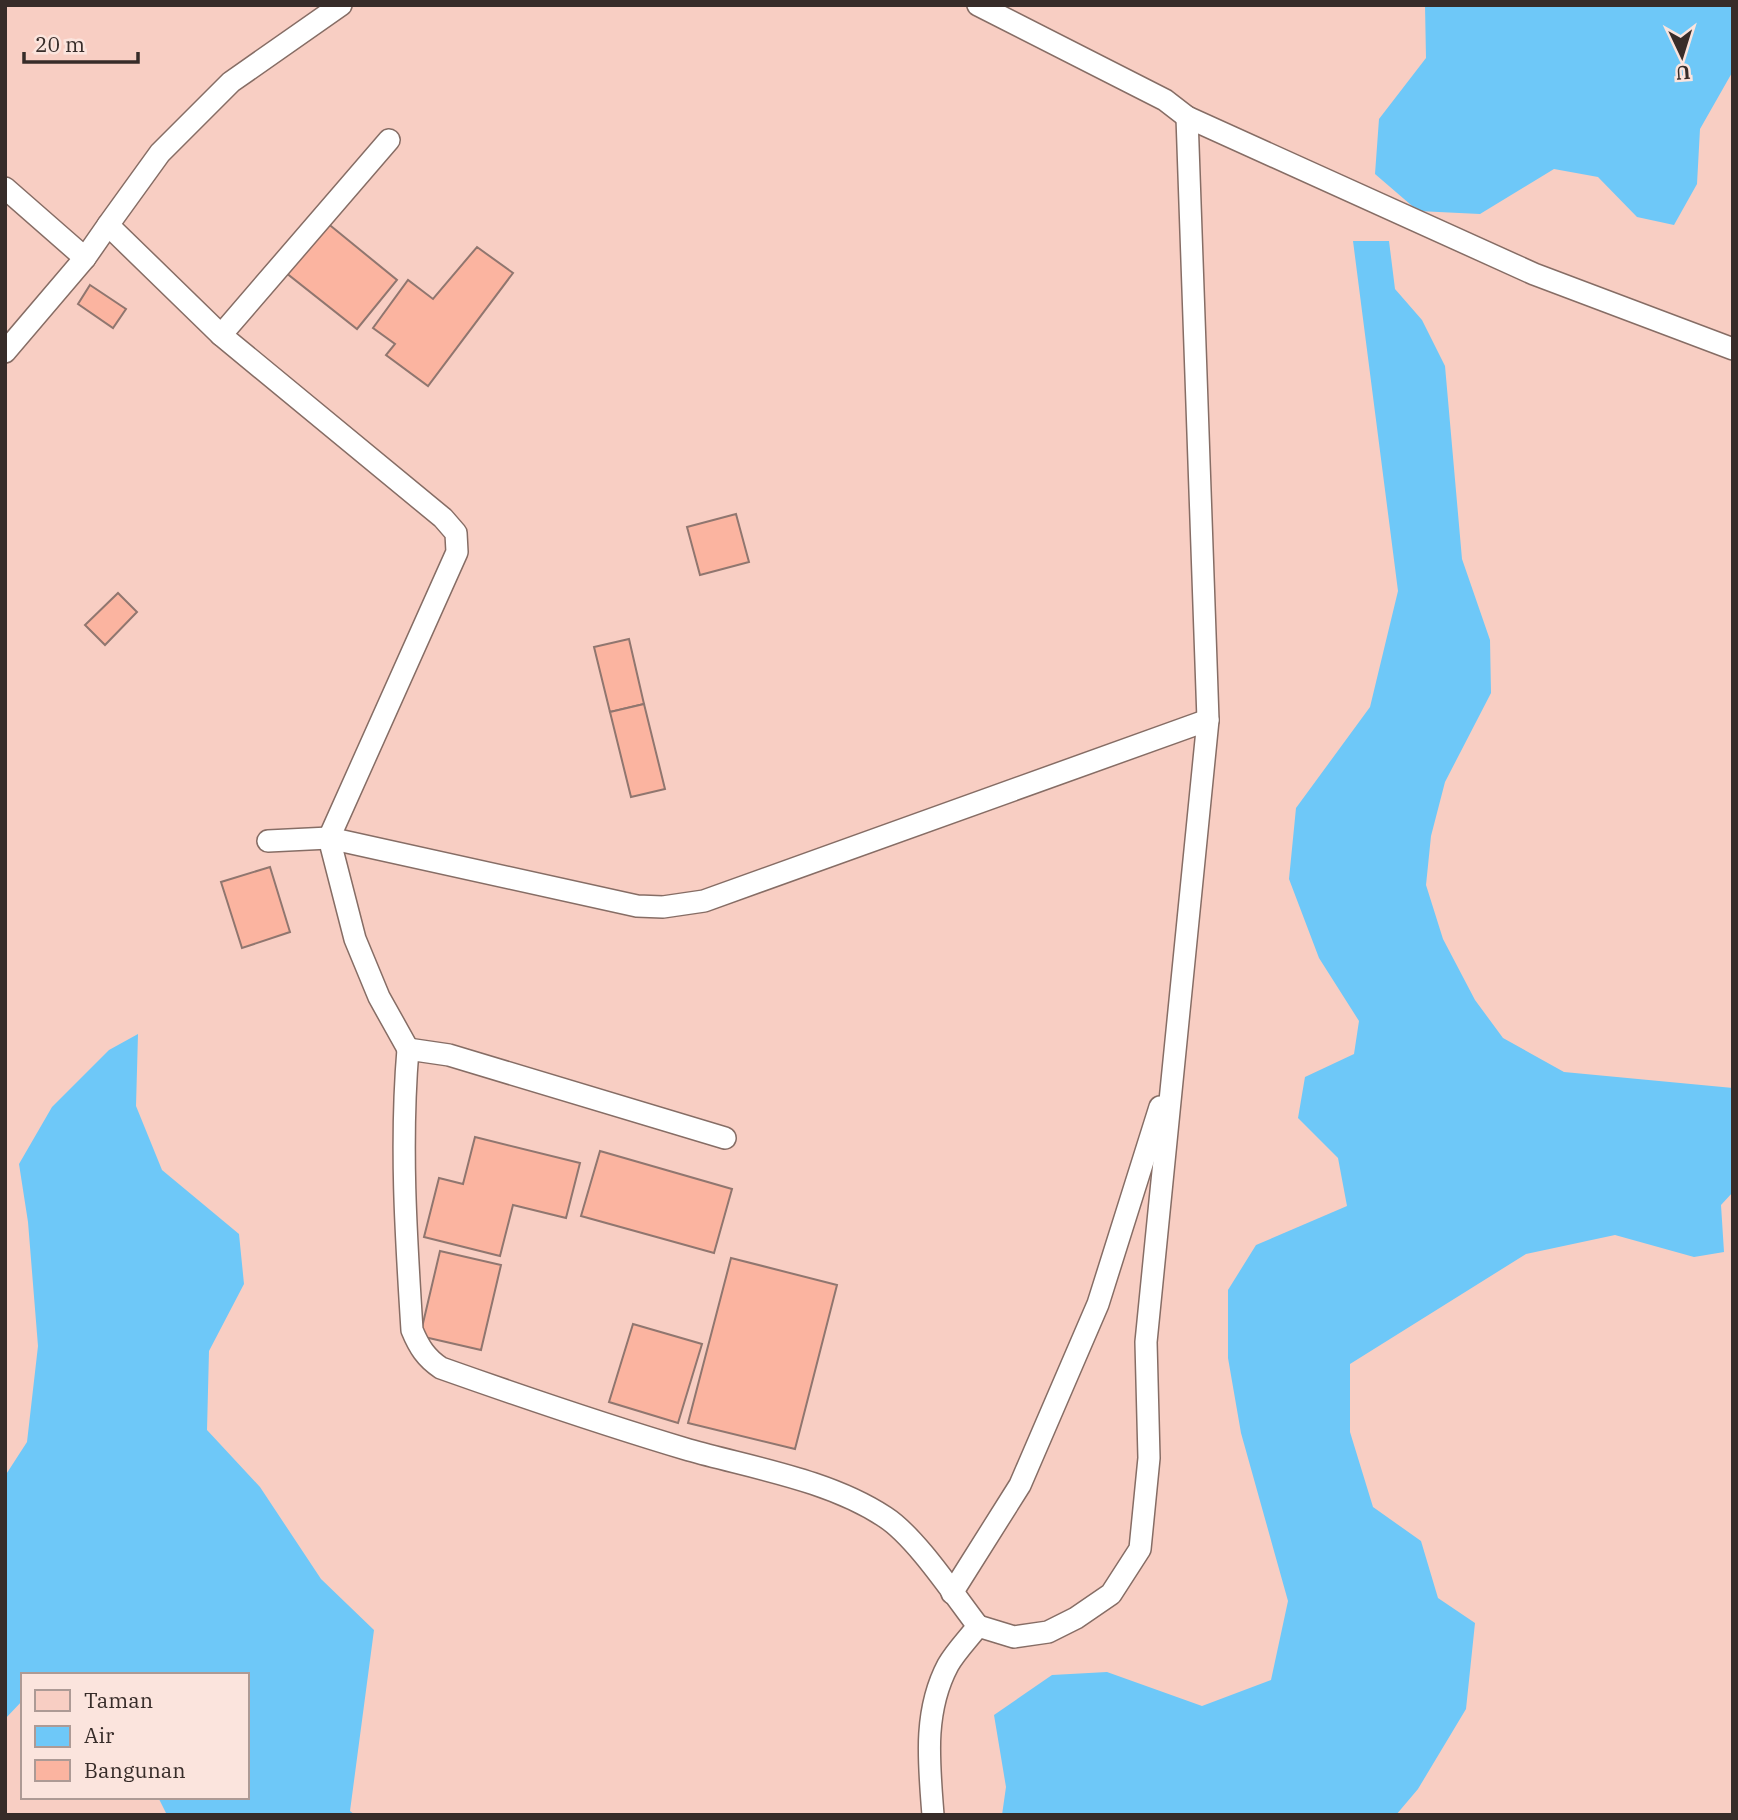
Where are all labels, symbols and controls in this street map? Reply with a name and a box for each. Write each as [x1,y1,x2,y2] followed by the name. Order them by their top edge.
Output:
[24,21,138,65] scale bar
[1647,21,1717,91] north arrow
[35,30,85,58] text: 20 m
[1675,60,1691,85] text: U
[21,1673,248,1799] legend
[84,1686,153,1714] text: Taman
[84,1721,115,1749] text: Air
[84,1756,186,1784] text: Bangunan

